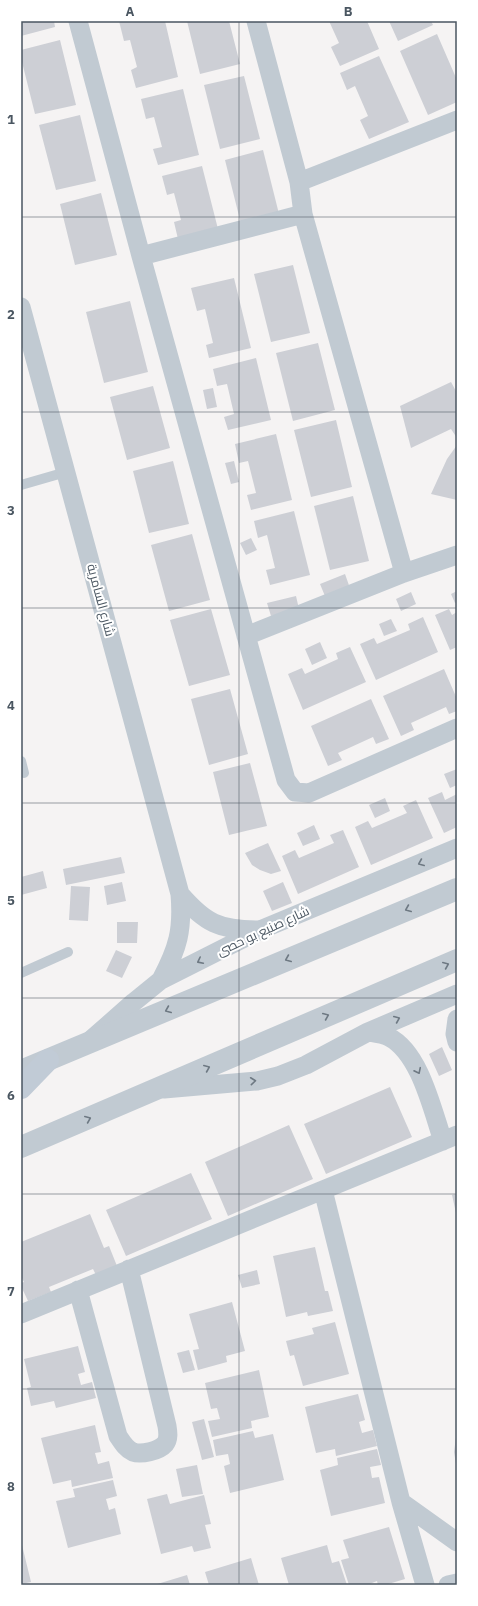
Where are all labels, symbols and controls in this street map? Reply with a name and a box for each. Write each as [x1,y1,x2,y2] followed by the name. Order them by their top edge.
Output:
[126,3,135,20] text: A
[344,3,353,20] text: B
[7,111,15,128] text: 1
[7,306,15,323] text: 2
[7,502,15,519] text: 3
[83,562,119,638] street label: شارع السامرية
[7,697,15,714] text: 4
[418,859,425,867] one-way arrow
[7,892,15,909] text: 5
[214,902,312,960] street label: شارع صنيع بو حصى
[405,904,413,912] one-way arrow
[285,955,292,963] one-way arrow
[196,956,204,964] one-way arrow
[442,961,449,969] one-way arrow
[165,1005,172,1013] one-way arrow
[323,1013,330,1021] one-way arrow
[393,1016,401,1024] one-way arrow
[203,1065,210,1073] one-way arrow
[413,1066,421,1074] one-way arrow
[250,1077,256,1086] one-way arrow
[7,1087,15,1104] text: 6
[84,1115,91,1123] one-way arrow
[7,1283,15,1300] text: 7
[7,1478,15,1495] text: 8

